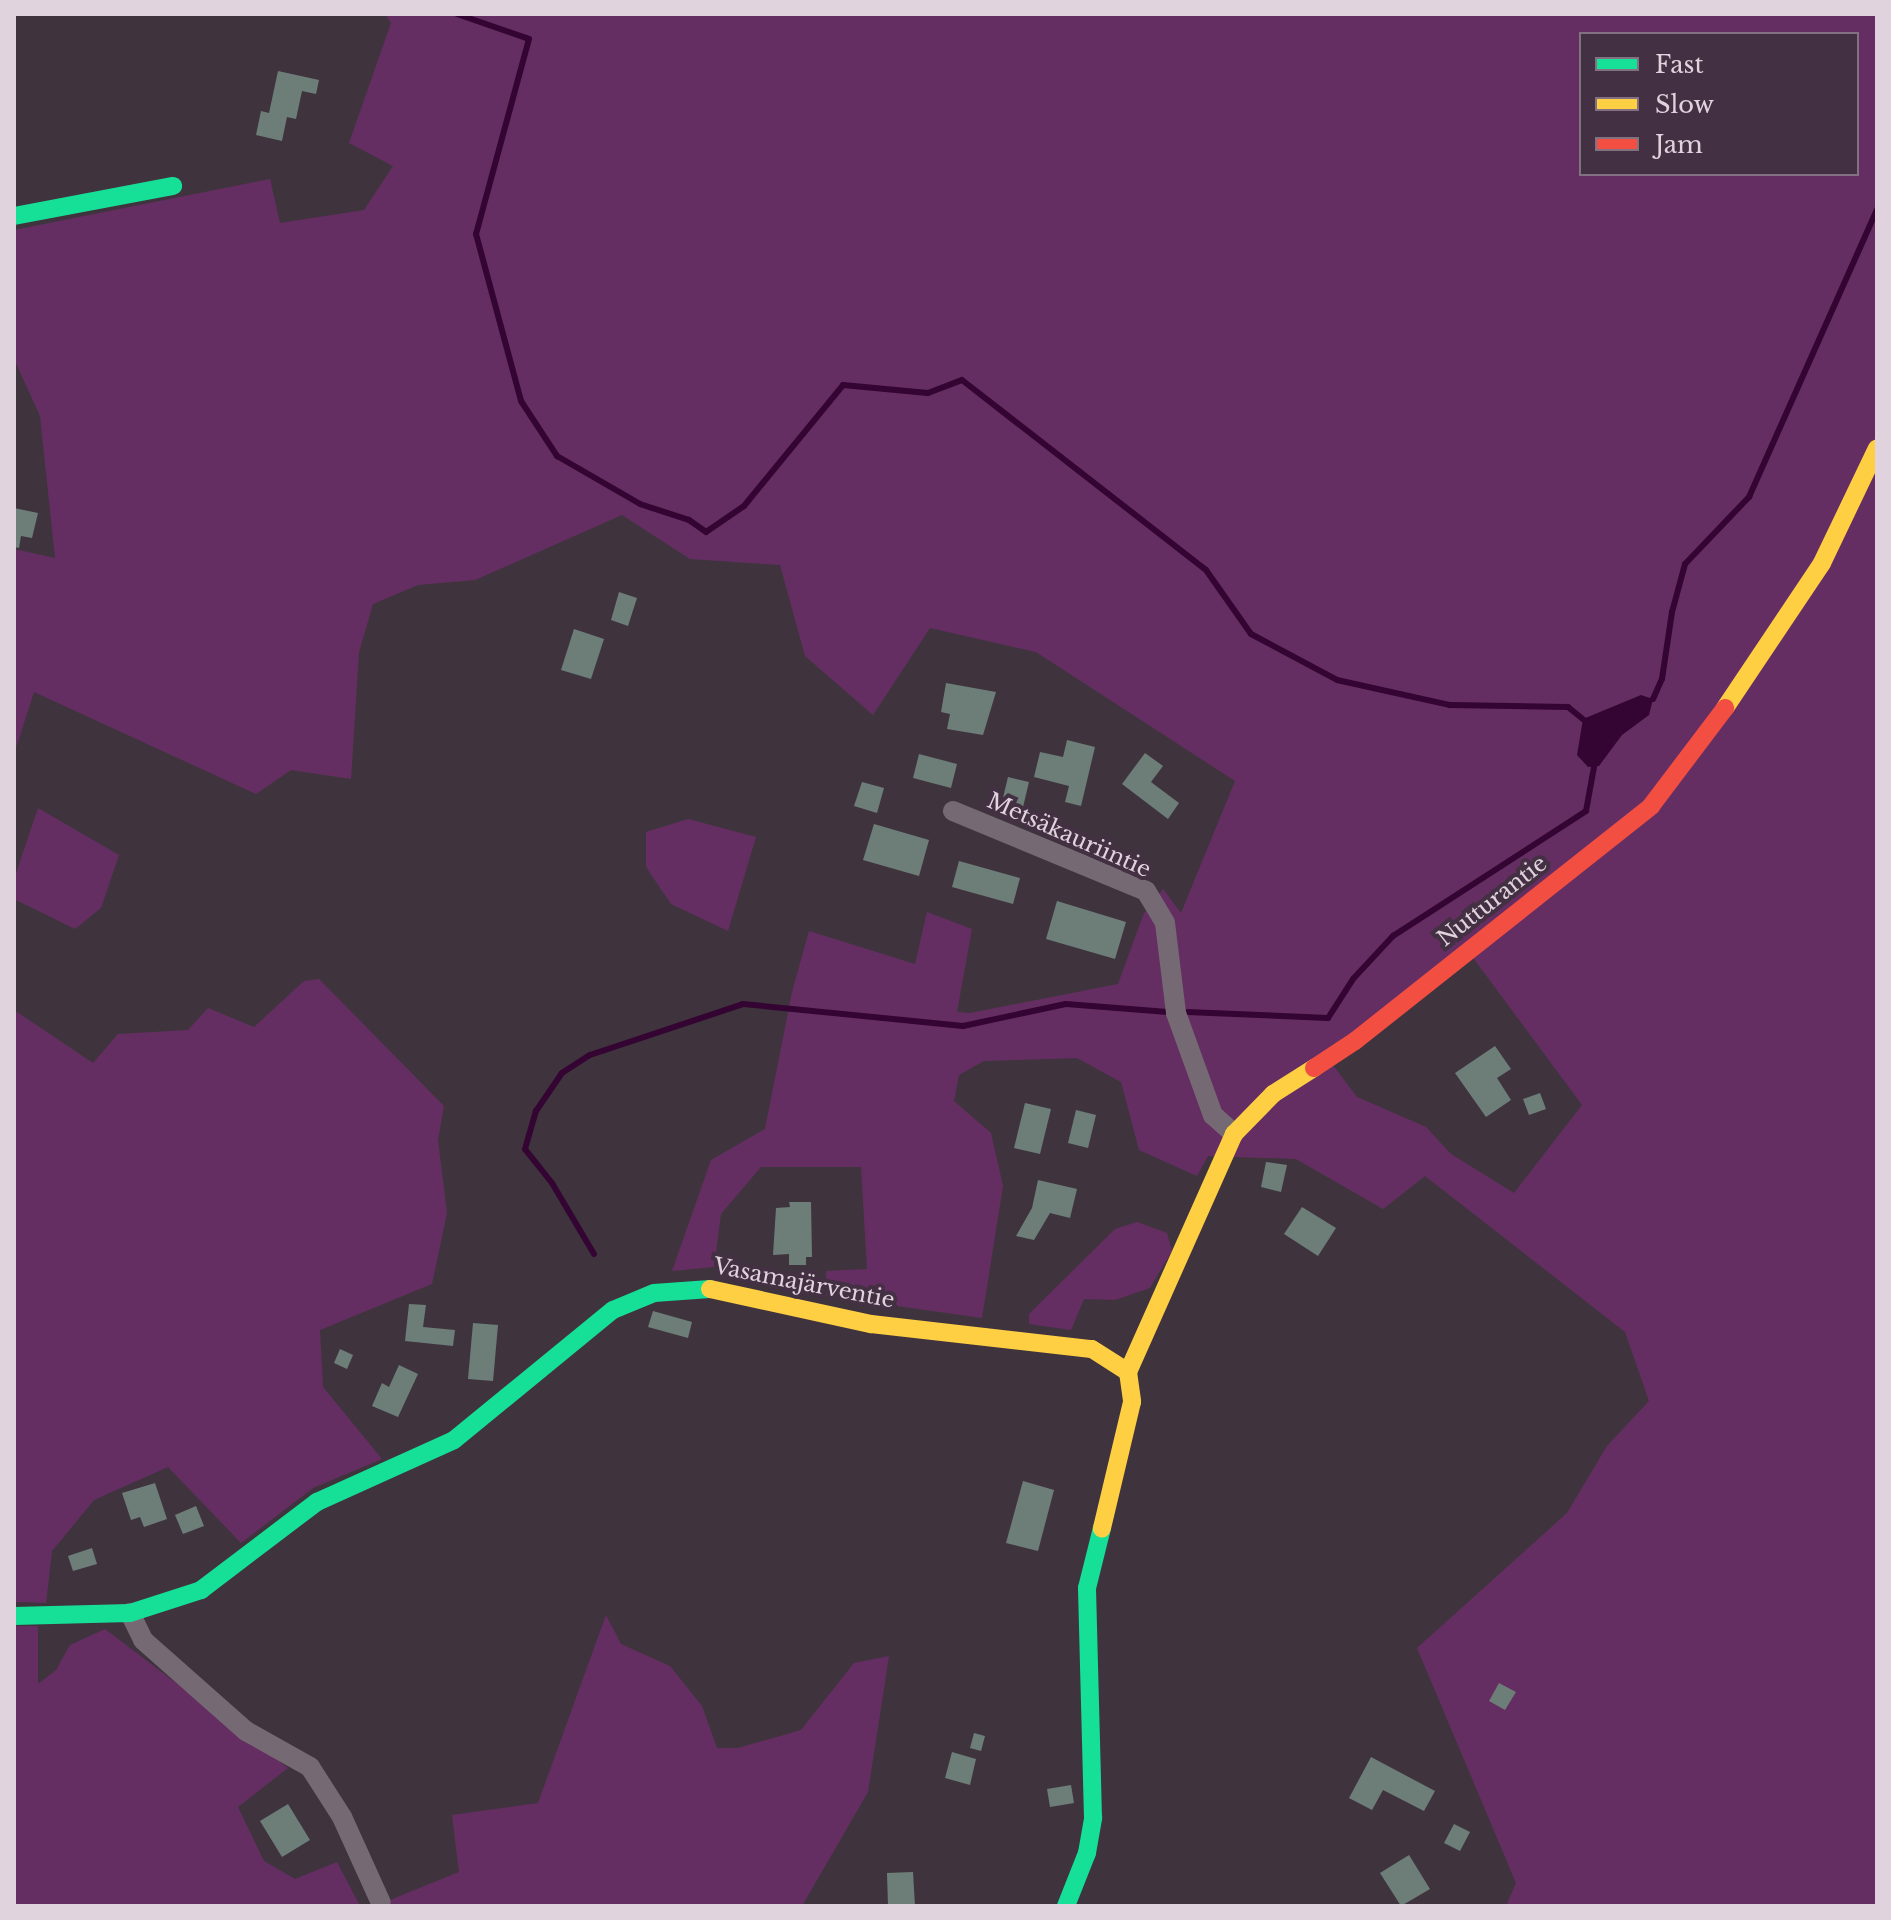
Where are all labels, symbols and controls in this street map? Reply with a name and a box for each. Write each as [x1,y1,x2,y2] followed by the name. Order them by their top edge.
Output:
[1579,32,1859,176] legend
[1655,50,1703,79] text: Fast
[1655,90,1714,119] text: Slow
[1655,130,1703,159] text: Jam
[983,787,1155,883] street label: Metsäkauriintie
[1432,850,1552,952] street label: Nutturantie
[711,1253,897,1313] street label: Vasamajärventie

